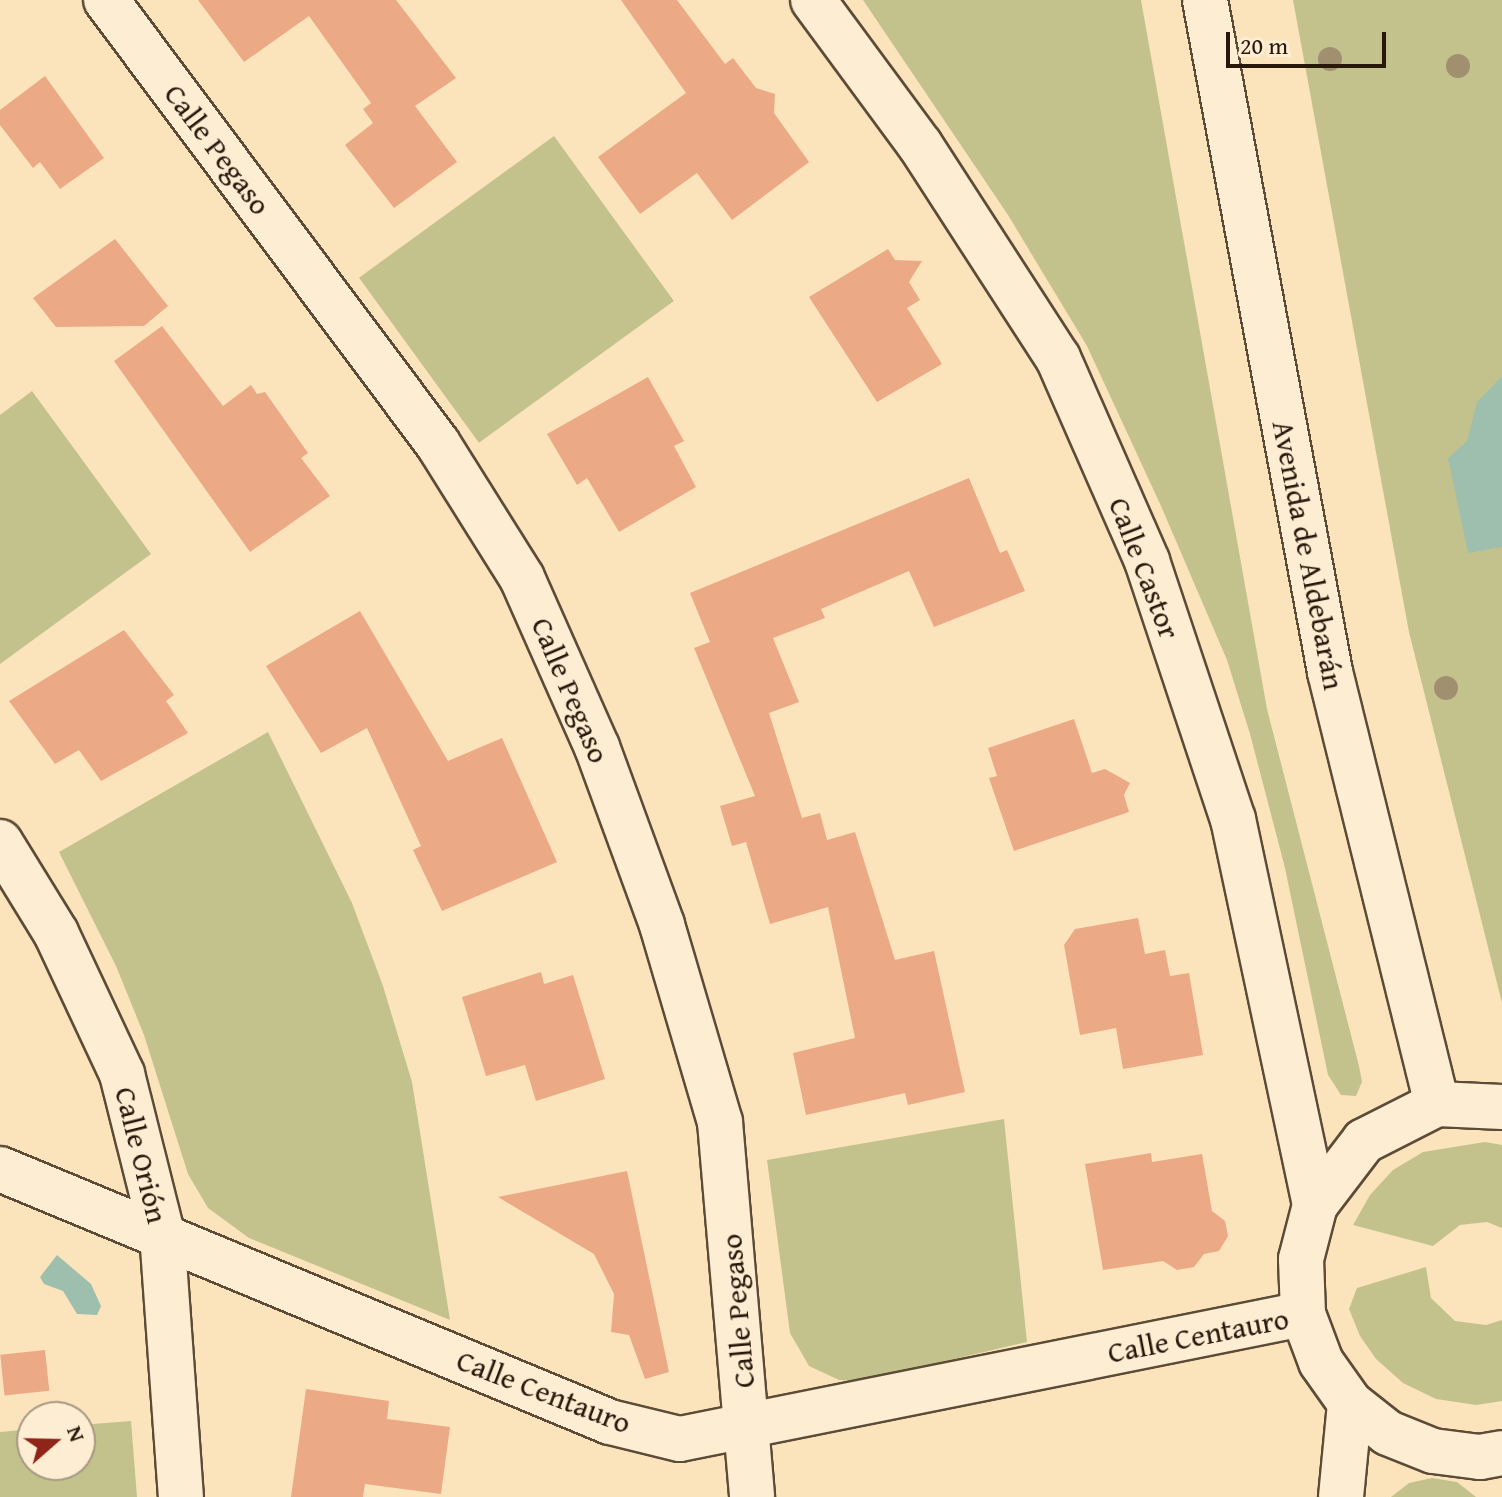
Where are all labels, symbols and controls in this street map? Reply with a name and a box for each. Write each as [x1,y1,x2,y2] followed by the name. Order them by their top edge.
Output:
[1230,16,1390,66] scale bar
[1240,28,1288,63] text: 20 m
[157,76,279,222] street label: Calle Pegaso
[1265,417,1353,693] street label: Avenida de Aldebarán
[1102,492,1188,644] street label: Calle Castor
[524,612,618,768] street label: Calle Pegaso
[108,1083,176,1227] street label: Calle Orión
[712,1232,762,1390] street label: Calle Pegaso
[1105,1300,1291,1370] street label: Calle Centauro
[452,1341,636,1441] street label: Calle Centauro
[16,1401,96,1481] north arrow
[59,1421,94,1446] text: N

